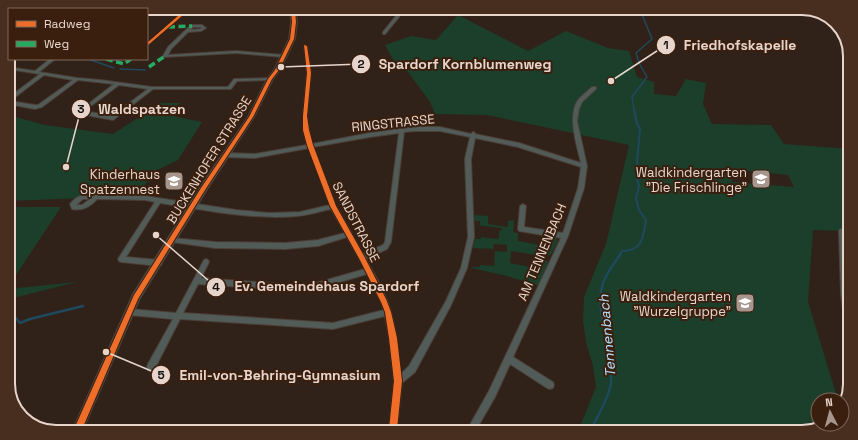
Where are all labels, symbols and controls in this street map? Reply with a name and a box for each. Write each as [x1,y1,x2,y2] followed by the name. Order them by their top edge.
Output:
[8,8,148,60] legend
[44,16,90,32] text: Radweg
[656,32,805,58] callout: Friedhofskapelle
[44,36,69,52] text: Weg
[684,36,796,54] text: Friedhofskapelle
[663,37,669,53] text: 1
[351,51,560,77] callout: Spardorf Kornblumenweg
[379,55,551,73] text: Spardorf Kornblumenweg
[357,56,365,72] text: 2
[163,93,255,227] street label: BUCKENHOFER STRASSE
[71,96,194,122] callout: Waldspatzen
[98,100,186,118] text: Waldspatzen
[77,101,85,117] text: 3
[351,110,435,136] street label: RINGSTRASSE
[636,164,747,196] place label: Waldkindergarten "Die Frischlinge"
[80,166,160,198] place label: Kinderhaus Spatzennest
[750,168,772,190] school or university icon: Waldkindergarten "Die Frischlinge"
[163,170,185,192] school or university icon: Kinderhaus Spatzennest
[328,179,384,265] street label: SANDSTRASSE
[514,201,570,303] street label: AM TENNENBACH
[206,274,428,300] callout: Ev. Gemeindehaus Spardorf
[235,277,419,295] text: Ev. Gemeindehaus Spardorf
[212,279,220,295] text: 4
[620,288,731,320] place label: Waldkindergarten "Wurzelgruppe"
[734,292,756,314] school or university icon: Waldkindergarten "Wurzelgruppe"
[594,293,620,378] water label: Tennenbach
[151,362,388,388] callout: Emil-von-Behring-Gymnasium
[180,366,380,384] text: Emil-von-Behring-Gymnasium
[157,367,165,383] text: 5
[810,392,850,432] north arrow
[825,395,833,409] text: N

